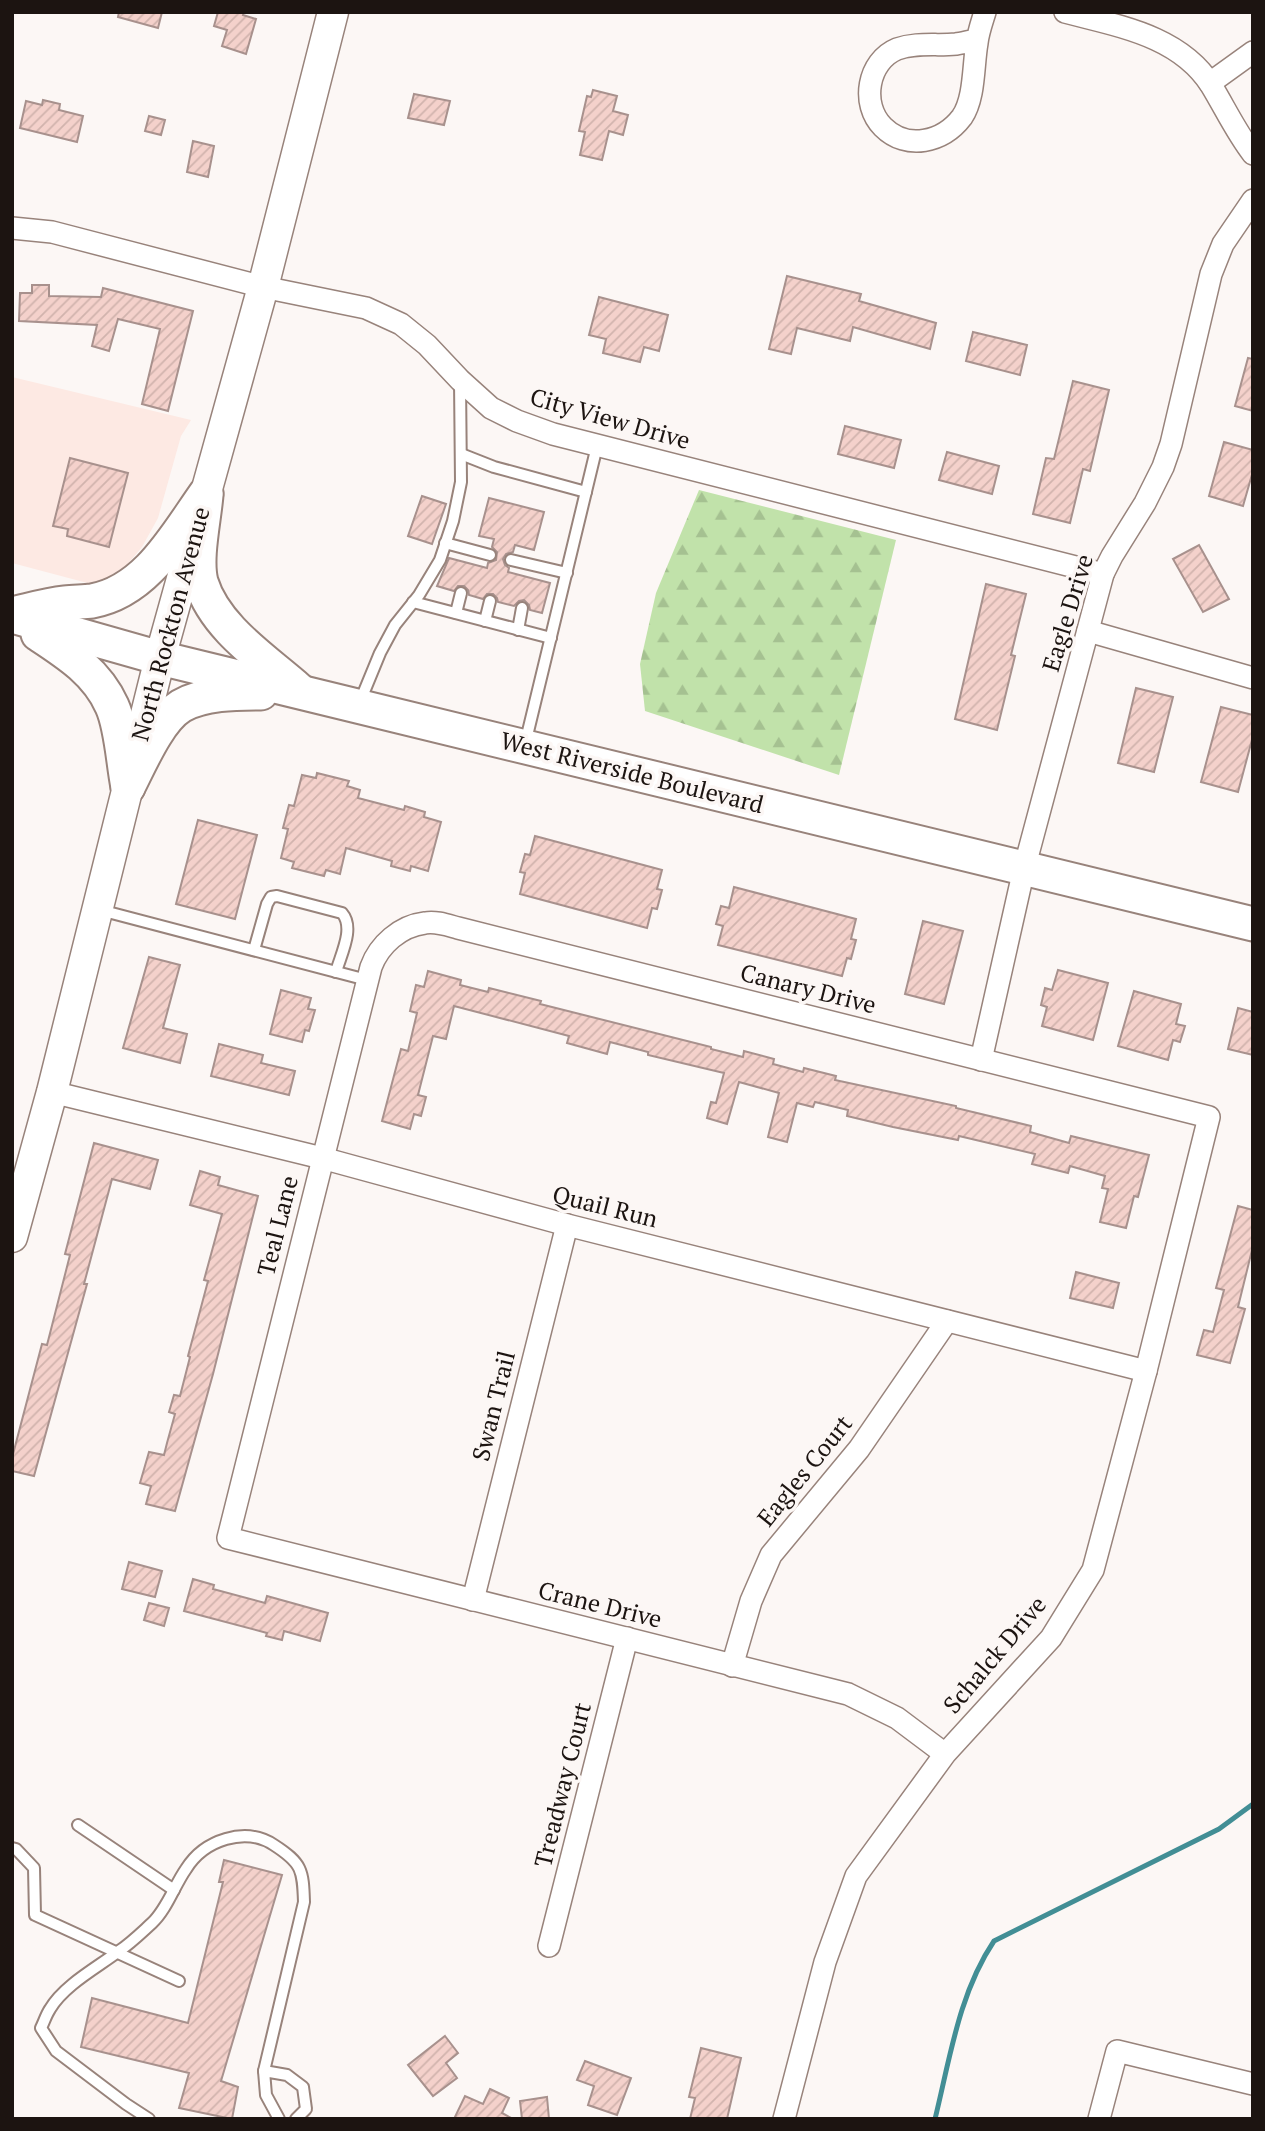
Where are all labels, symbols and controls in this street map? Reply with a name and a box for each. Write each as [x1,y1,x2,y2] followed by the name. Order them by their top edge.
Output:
[527,380,694,456] street label: City View Drive
[123,503,217,744] street label: North Rockton Avenue
[1034,550,1100,675] street label: Eagle Drive
[497,724,767,820] street label: West Riverside Boulevard
[737,956,879,1020] street label: Canary Drive
[249,1172,305,1279] street label: Teal Lane
[549,1178,661,1235] street label: Quail Run
[464,1347,522,1464] street label: Swan Trail
[750,1408,859,1533] street label: Eagles Court
[535,1573,665,1635] street label: Crane Drive
[936,1589,1053,1720] street label: Schalck Drive
[526,1699,598,1870] street label: Treadway Court

